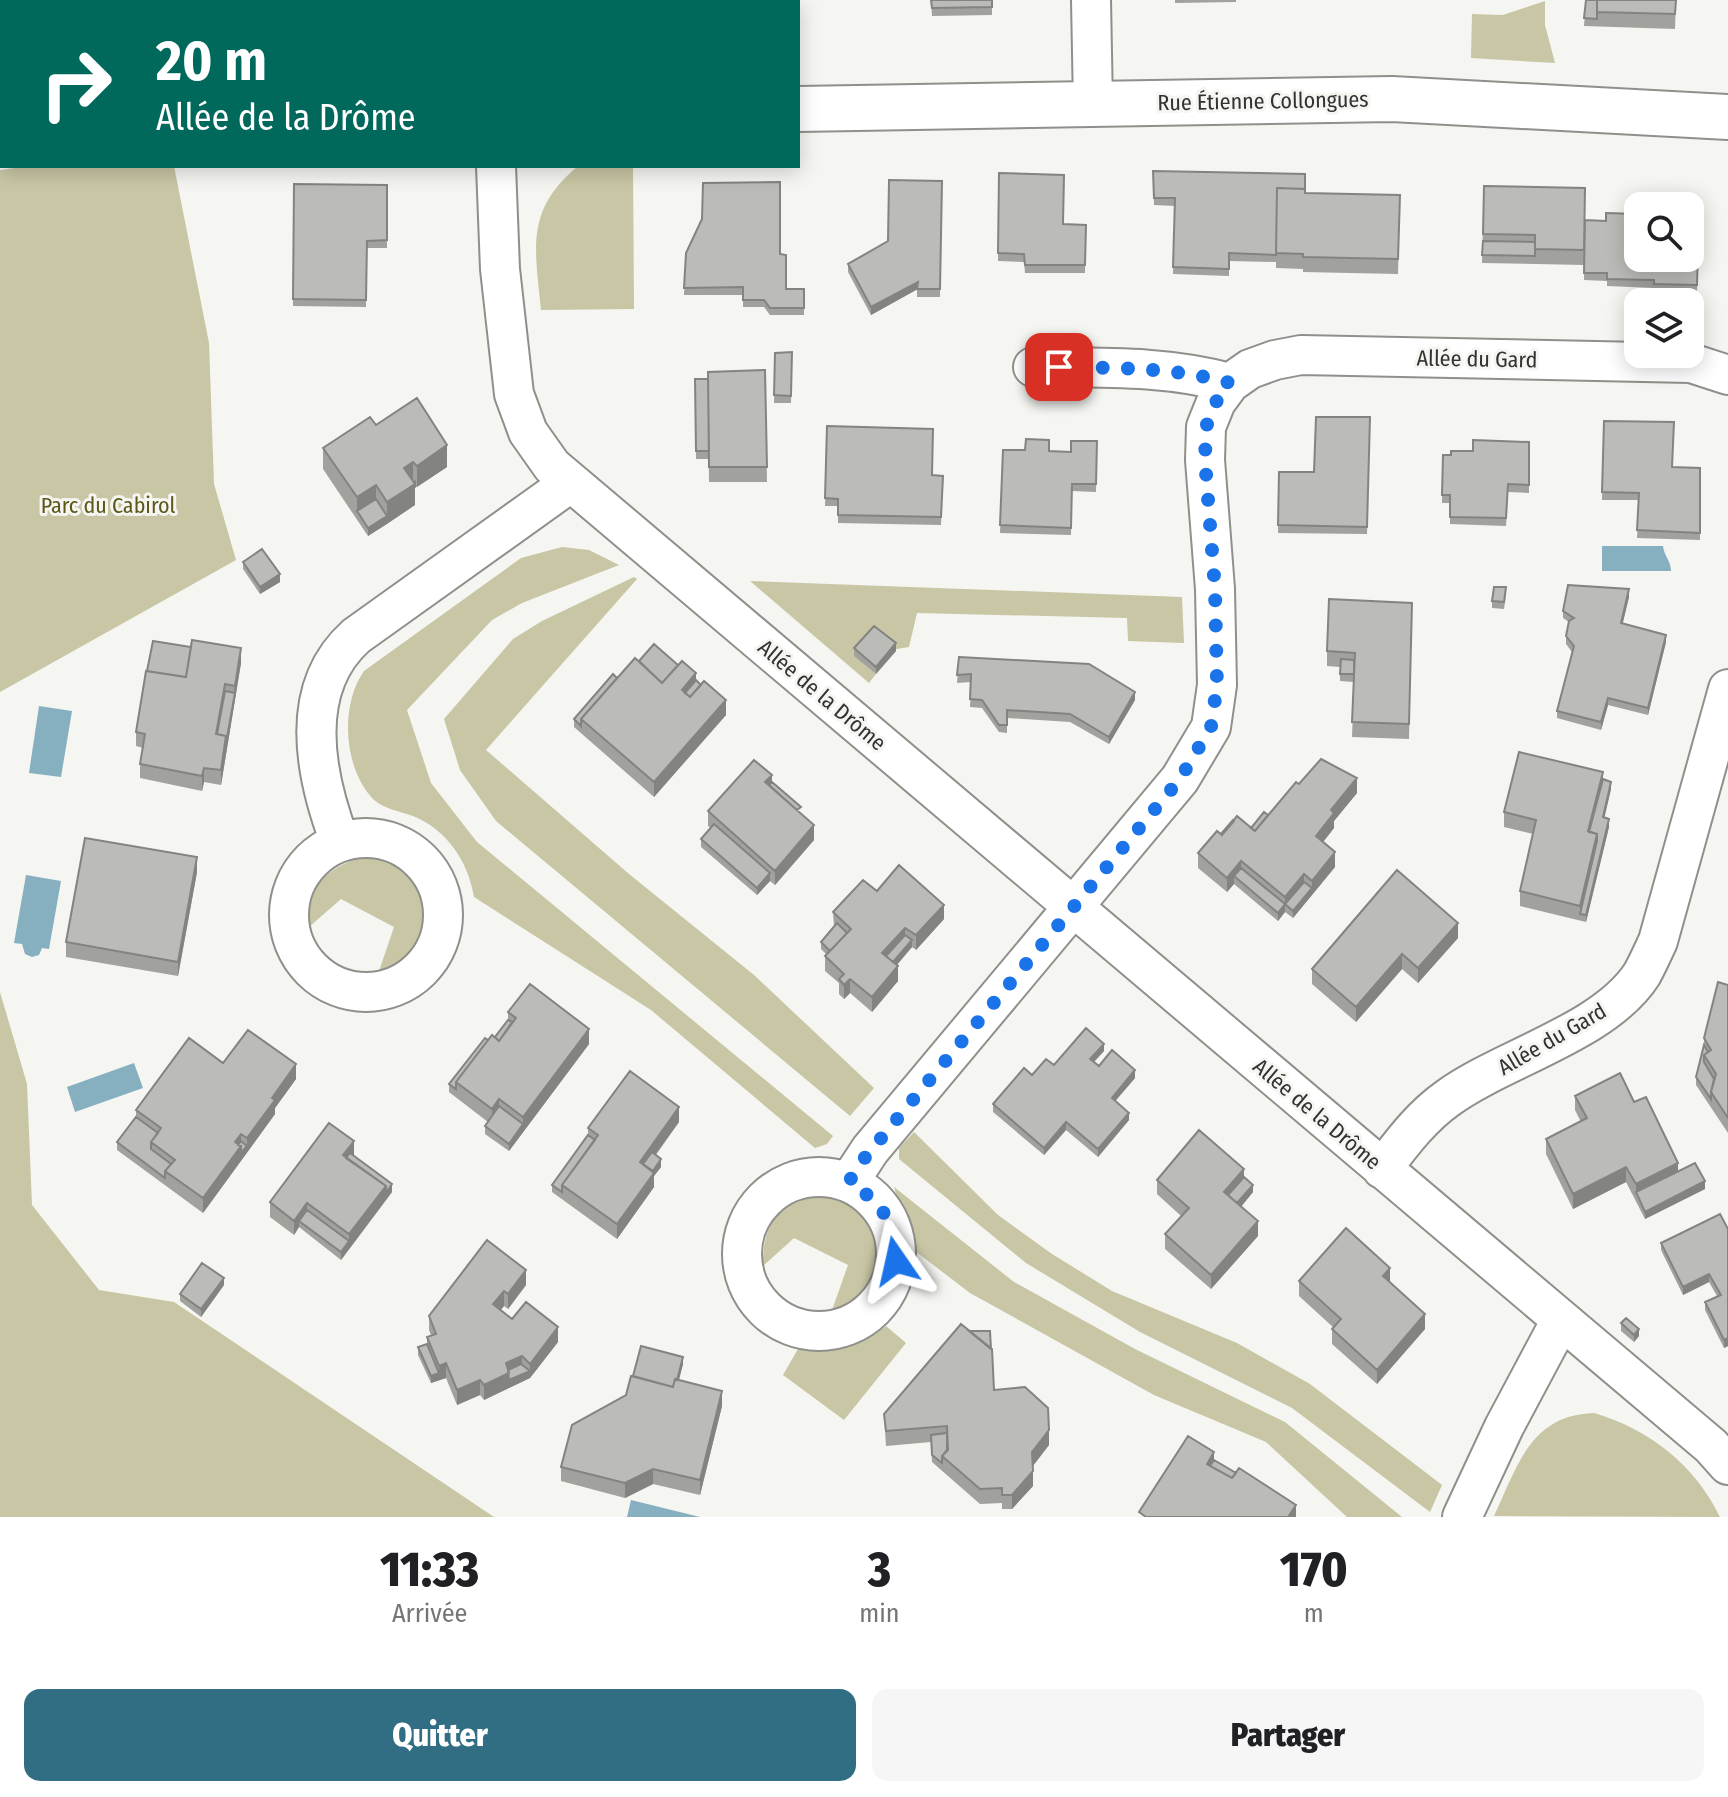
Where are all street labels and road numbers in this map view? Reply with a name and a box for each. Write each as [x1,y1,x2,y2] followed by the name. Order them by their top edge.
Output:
[1157,86,1369,116] street label: Rue Étienne Collongues
[1416,344,1538,374] street label: Allée du Gard
[753,634,891,756] street label: Allée de la Drôme
[1493,997,1611,1081] street label: Allée du Gard
[1248,1053,1386,1175] street label: Allée de la Drôme

